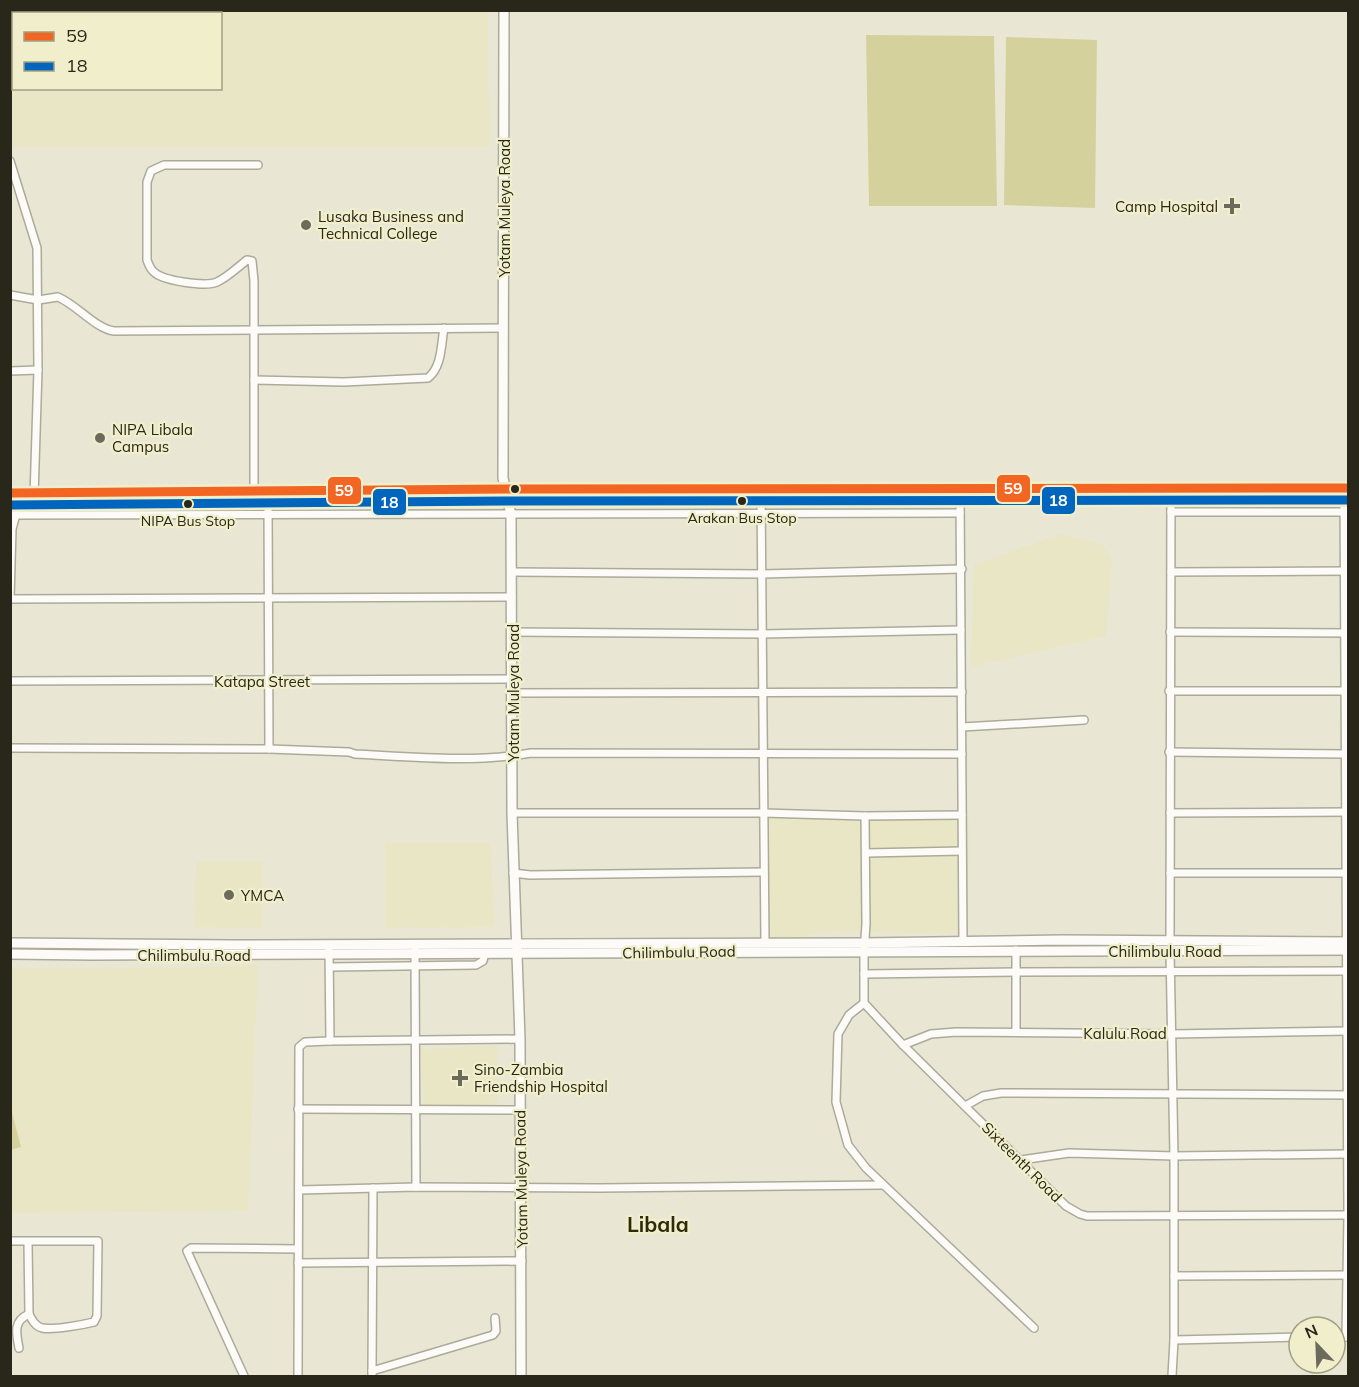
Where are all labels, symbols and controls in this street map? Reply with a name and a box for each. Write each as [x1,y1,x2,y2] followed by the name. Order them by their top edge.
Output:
[12,12,222,90] legend
[66,24,88,47] text: 59
[66,54,88,77] text: 18
[495,139,514,278] street label: Yotam Muleya Road
[1115,197,1218,216] place label: Camp Hospital
[1223,197,1241,215] marker: Camp Hospital
[318,207,464,243] place label: Lusaka Business and Technical College
[299,218,313,232] marker: Lusaka Business and Technical College
[112,420,193,456] place label: NIPA Libala Campus
[93,431,107,445] marker: NIPA Libala Campus
[996,474,1031,503] line badge: 59
[327,476,362,505] line badge: 59
[1003,478,1023,498] text: 59
[334,480,354,500] text: 59
[509,483,521,495] unlabelled marker
[1041,486,1076,515] line badge: 18
[372,488,407,516] line badge: 18
[1048,490,1068,510] text: 18
[379,492,399,512] text: 18
[736,495,748,507] marker: Arakan Bus Stop
[182,498,194,510] marker: NIPA Bus Stop
[687,509,797,527] place label: Arakan Bus Stop
[141,512,235,530] place label: NIPA Bus Stop
[504,624,523,763] street label: Yotam Muleya Road
[214,672,310,691] street label: Katapa Street
[240,886,284,905] place label: YMCA
[222,888,236,902] marker: YMCA
[622,942,736,962] street label: Chilimbulu Road
[1108,942,1222,961] street label: Chilimbulu Road
[137,946,251,965] street label: Chilimbulu Road
[1083,1024,1167,1043] street label: Kalulu Road
[474,1060,608,1096] place label: Sino-Zambia Friendship Hospital
[451,1069,469,1087] marker: Sino-Zambia Friendship Hospital
[510,1110,532,1249] street label: Yotam Muleya Road
[978,1118,1066,1206] street label: Sixteenth Road
[627,1211,689,1237] district label: Libala
[1287,1315,1347,1375] north arrow
[1302,1320,1321,1343] text: N

